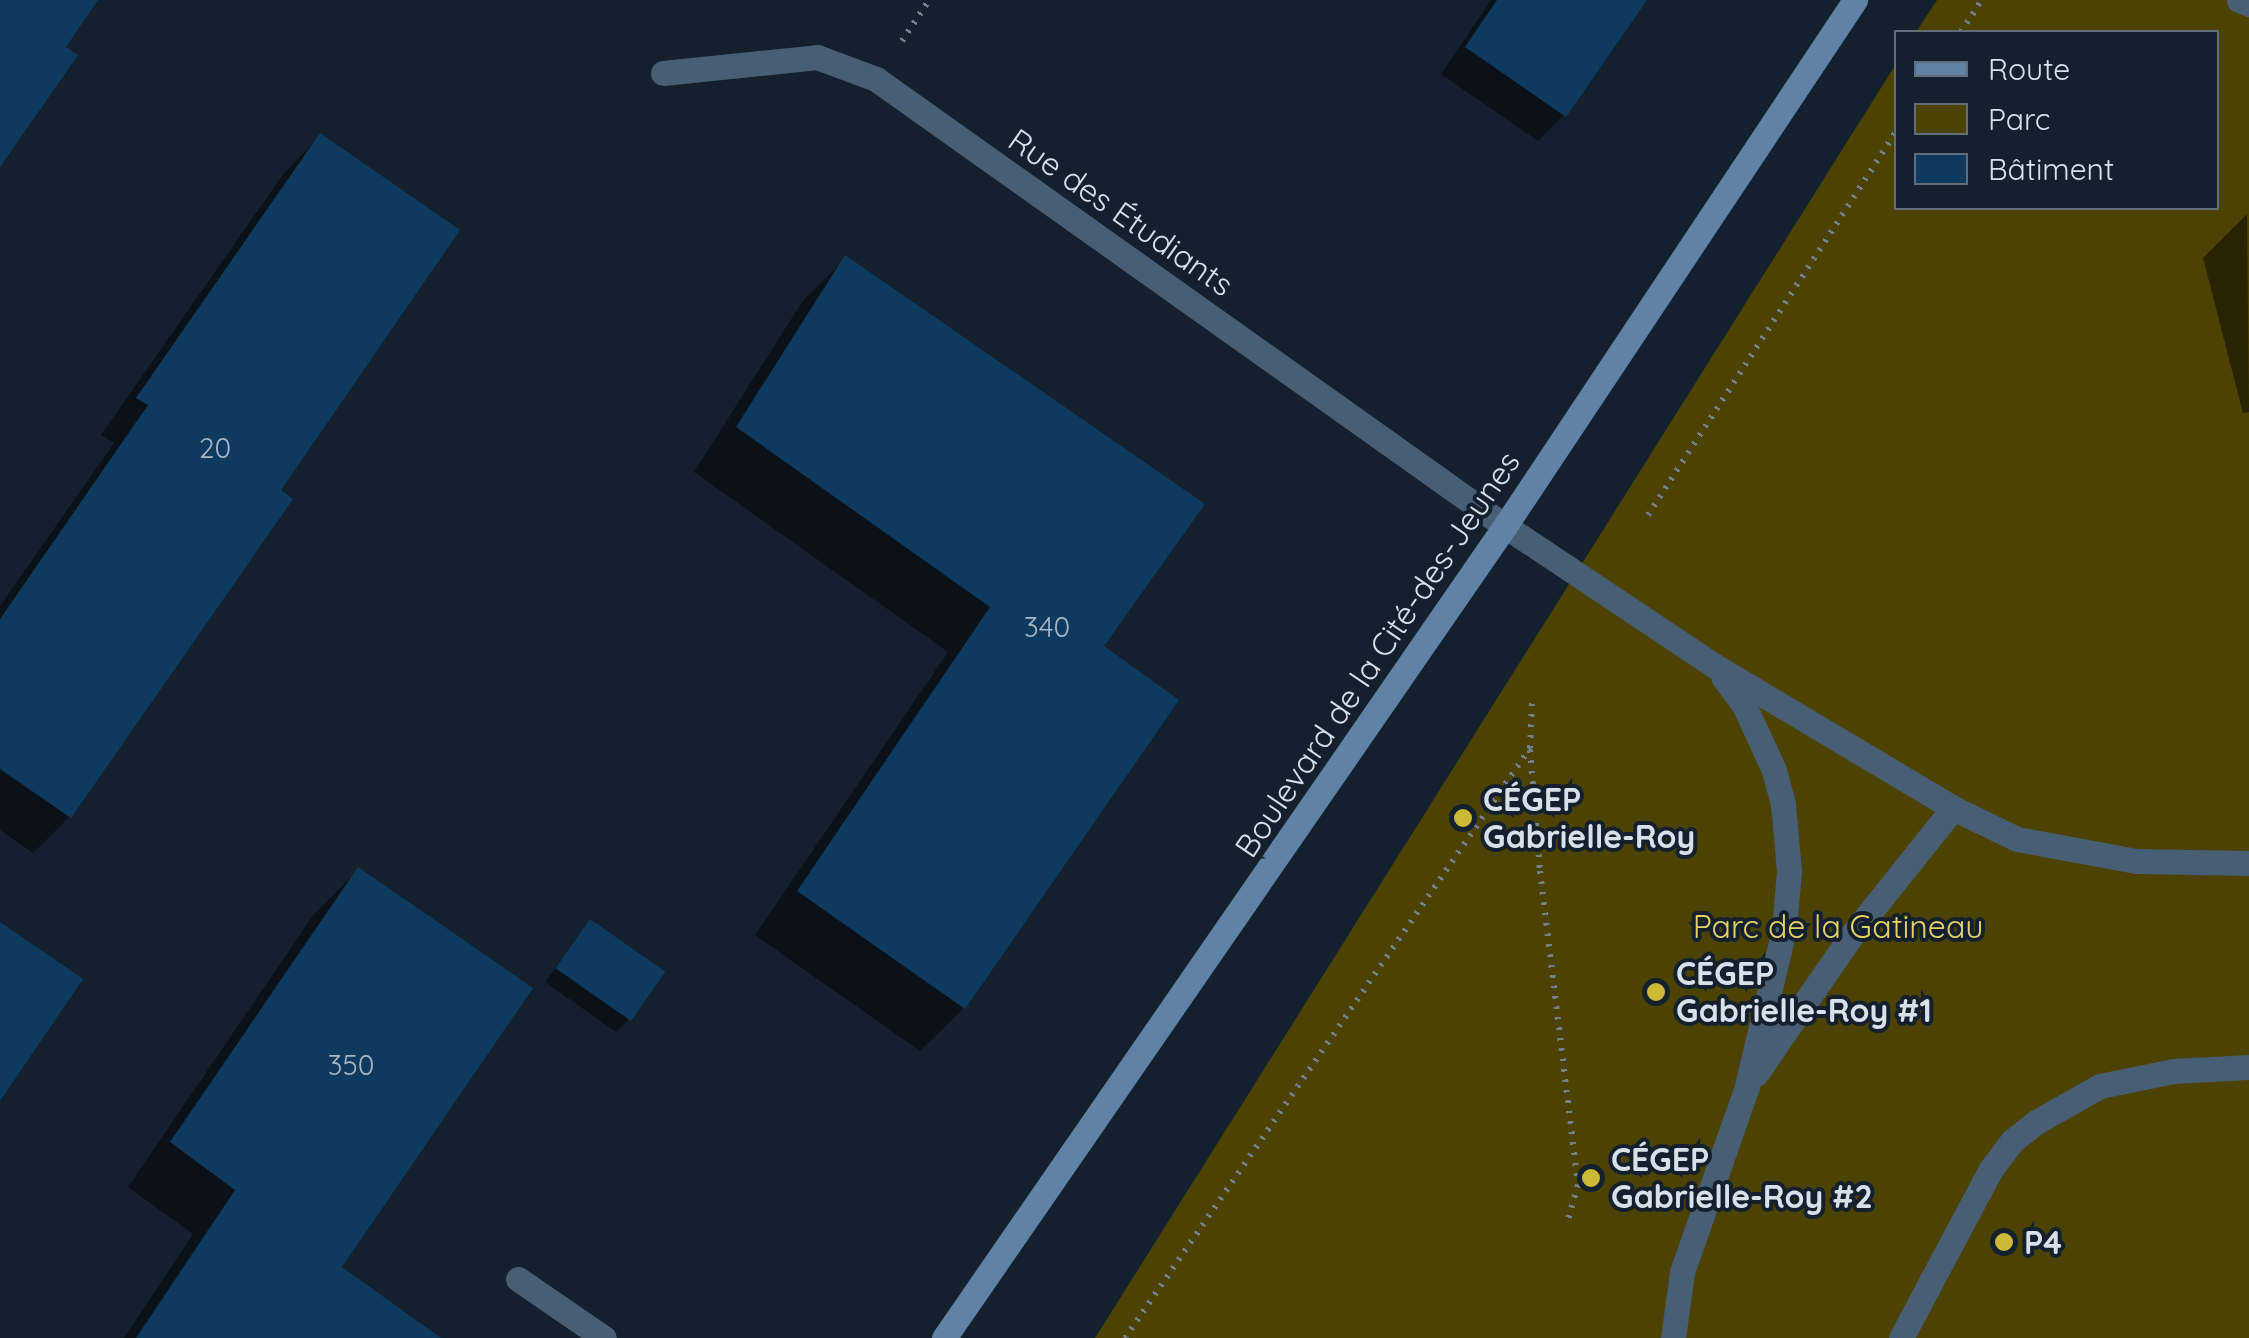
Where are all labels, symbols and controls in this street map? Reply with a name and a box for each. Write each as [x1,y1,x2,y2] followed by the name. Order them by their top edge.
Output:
[1894,30,2219,210] legend
[1988,50,2070,88] text: Route
[1988,100,2050,138] text: Parc
[1001,120,1241,304] street label: Rue des Étudiants
[1988,150,2114,188] text: Bâtiment
[199,431,231,465] house number: 20
[1227,444,1527,864] street label: Boulevard de la Cité-des-Jeunes
[1024,610,1070,644] house number: 340
[1483,781,1695,856] place label: CÉGEP Gabrielle-Roy
[1452,807,1474,829] marker: CÉGEP Gabrielle-Roy
[1693,907,1983,945] park label: Parc de la Gatineau
[1676,955,1932,1030] place label: CÉGEP Gabrielle-Roy #1
[1645,981,1667,1003] marker: CÉGEP Gabrielle-Roy #1
[328,1048,374,1082] house number: 350
[1611,1141,1873,1216] place label: CÉGEP Gabrielle-Roy #2
[1580,1167,1602,1189] marker: CÉGEP Gabrielle-Roy #2
[2024,1223,2062,1261] place label: P4
[1993,1231,2015,1253] marker: P4

